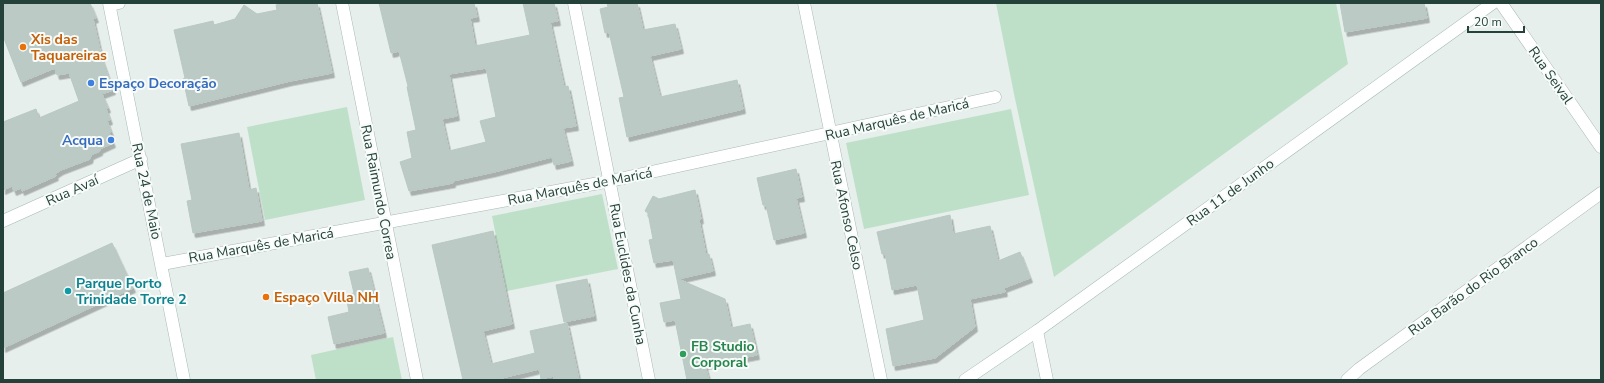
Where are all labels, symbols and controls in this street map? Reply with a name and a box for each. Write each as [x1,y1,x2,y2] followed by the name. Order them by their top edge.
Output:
[1468,8,1524,34] scale bar
[1474,14,1502,30] text: 20 m
[30,30,107,65] place label: Xis das Taquareiras
[18,42,28,52] marker: Xis das Taquareiras
[1524,43,1578,109] street label: Rua Seival
[99,74,217,93] place label: Espaço Decoração
[86,78,96,88] marker: Espaço Decoração
[823,94,971,145] street label: Rua Marquês de Maricá
[356,123,401,261] street label: Rua Raimundo Correa
[62,131,103,150] place label: Acqua
[106,135,116,145] marker: Acqua
[127,141,166,241] street label: Rua 24 de Maio
[1183,154,1278,231] street label: Rua 11 de Junho
[826,159,867,272] street label: Rua Afonso Celso
[506,163,654,210] street label: Rua Marquês de Maricá
[43,170,102,210] street label: Rua Avaí
[604,202,651,346] street label: Rua Euclides da Cunha
[187,223,335,268] street label: Rua Marquês de Maricá
[1404,233,1542,340] street label: Rua Barão do Rio Branco
[76,274,187,309] place label: Parque Porto Trinidade Torre 2
[63,286,73,296] marker: Parque Porto Trinidade Torre 2
[274,288,379,307] place label: Espaço Villa NH
[261,292,271,302] marker: Espaço Villa NH
[691,337,755,372] place label: FB Studio Corporal
[678,349,688,359] marker: FB Studio Corporal

